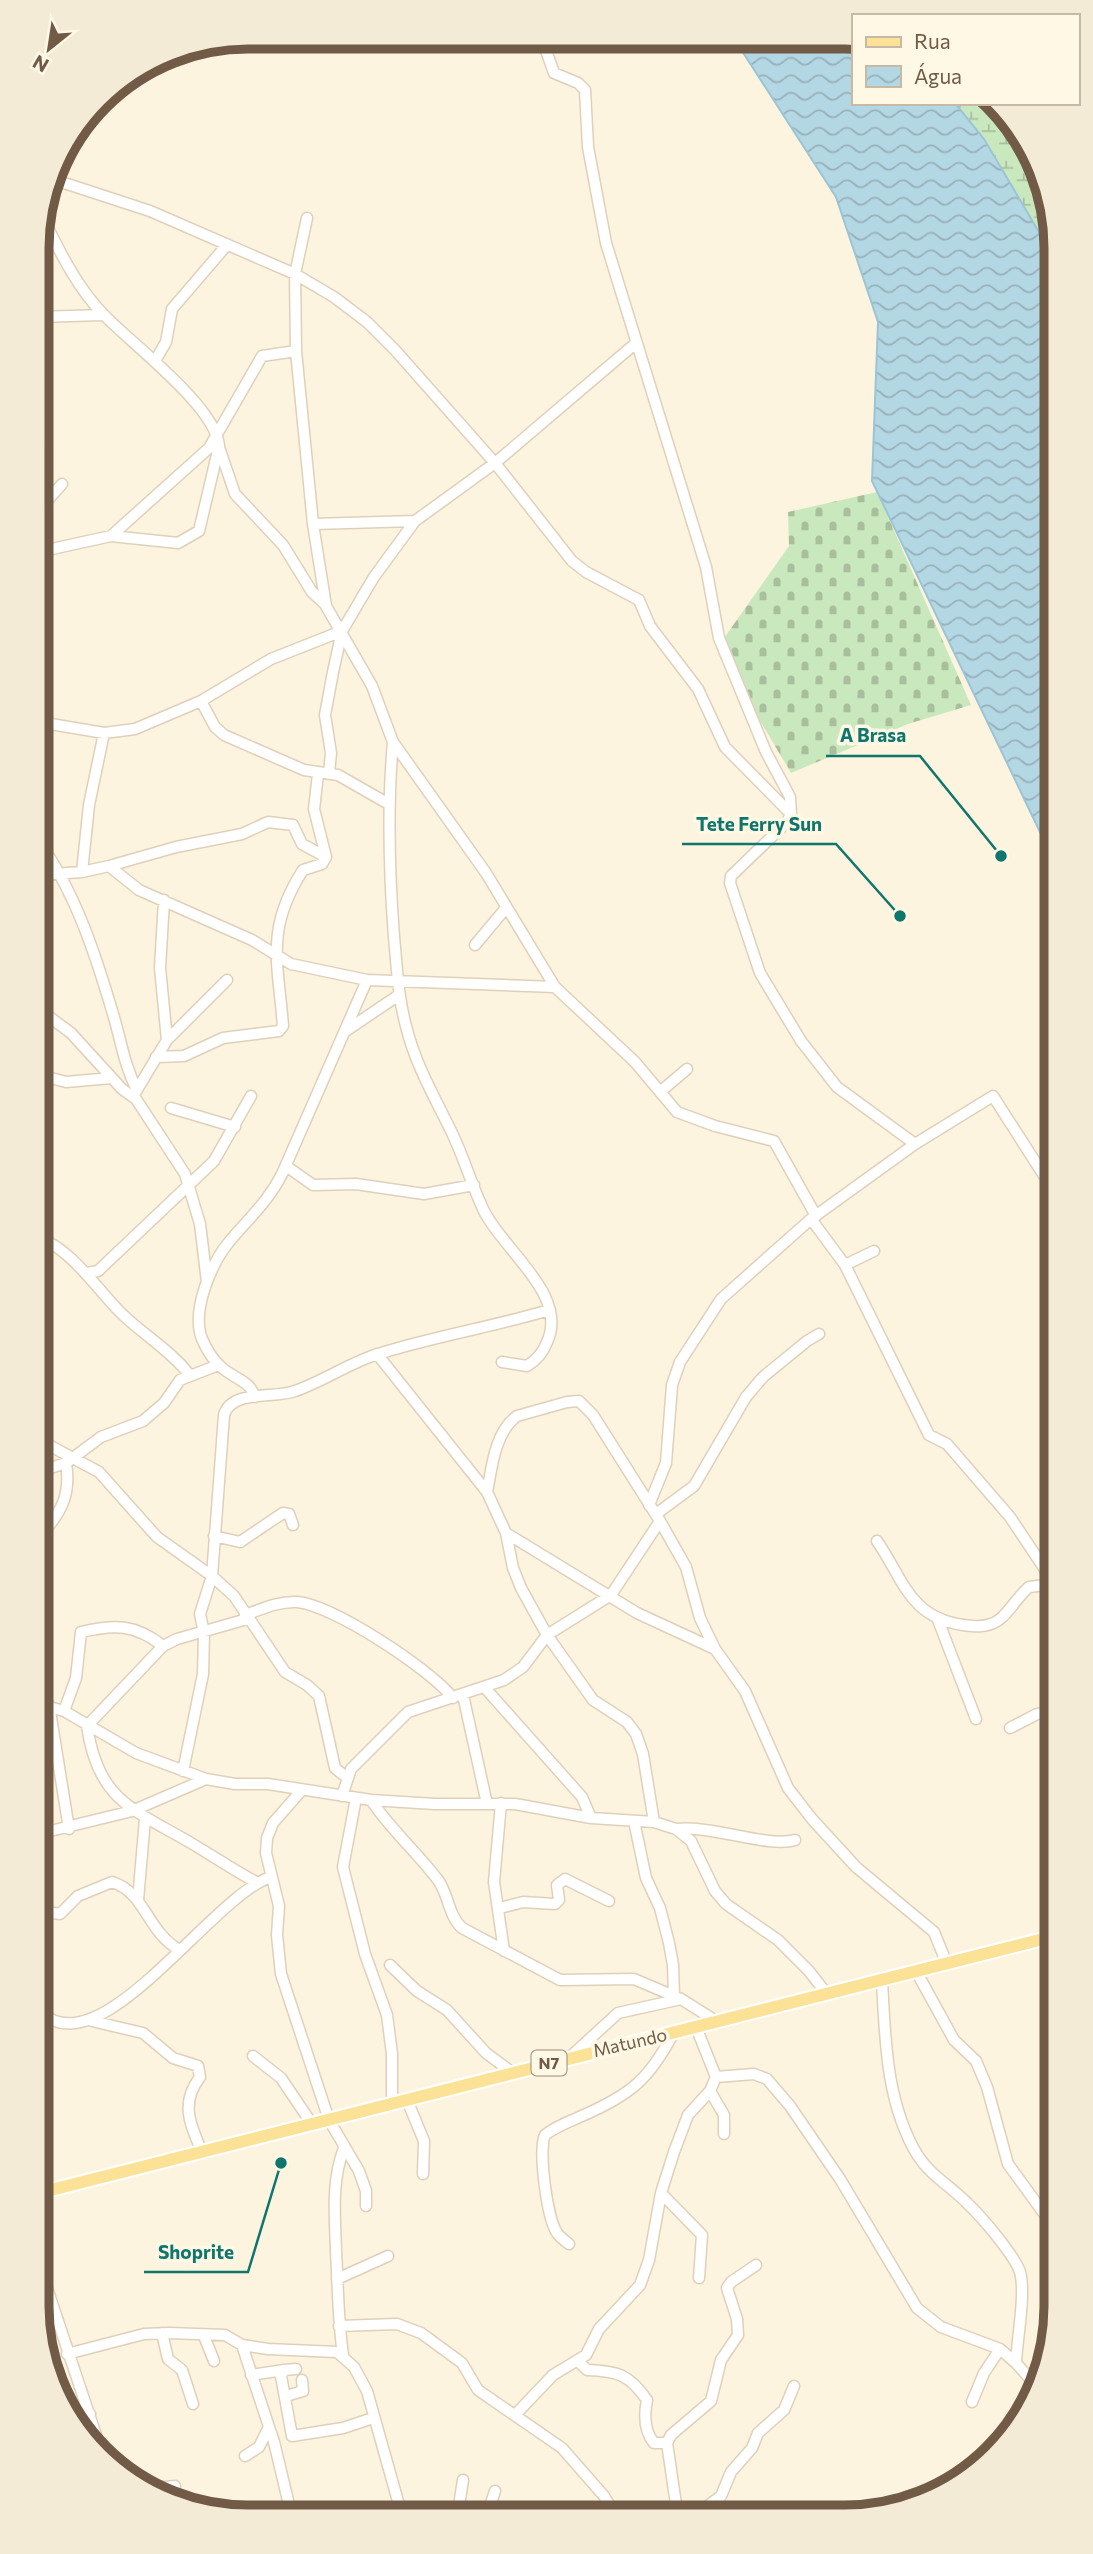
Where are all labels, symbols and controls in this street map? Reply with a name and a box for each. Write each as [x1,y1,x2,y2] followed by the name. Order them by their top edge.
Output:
[14,14,84,84] north arrow
[852,14,1079,105] legend
[914,28,951,53] text: Rua
[28,51,52,78] text: N
[914,63,962,88] text: Água
[826,716,920,756] callout: A Brasa
[840,723,906,746] text: A Brasa
[682,804,836,844] callout: Tete Ferry Sun
[696,812,822,835] text: Tete Ferry Sun
[591,2023,669,2061] street label: Matundo
[532,2050,566,2076] road number: N7
[144,2232,248,2272] callout: Shoprite
[158,2240,234,2263] text: Shoprite

